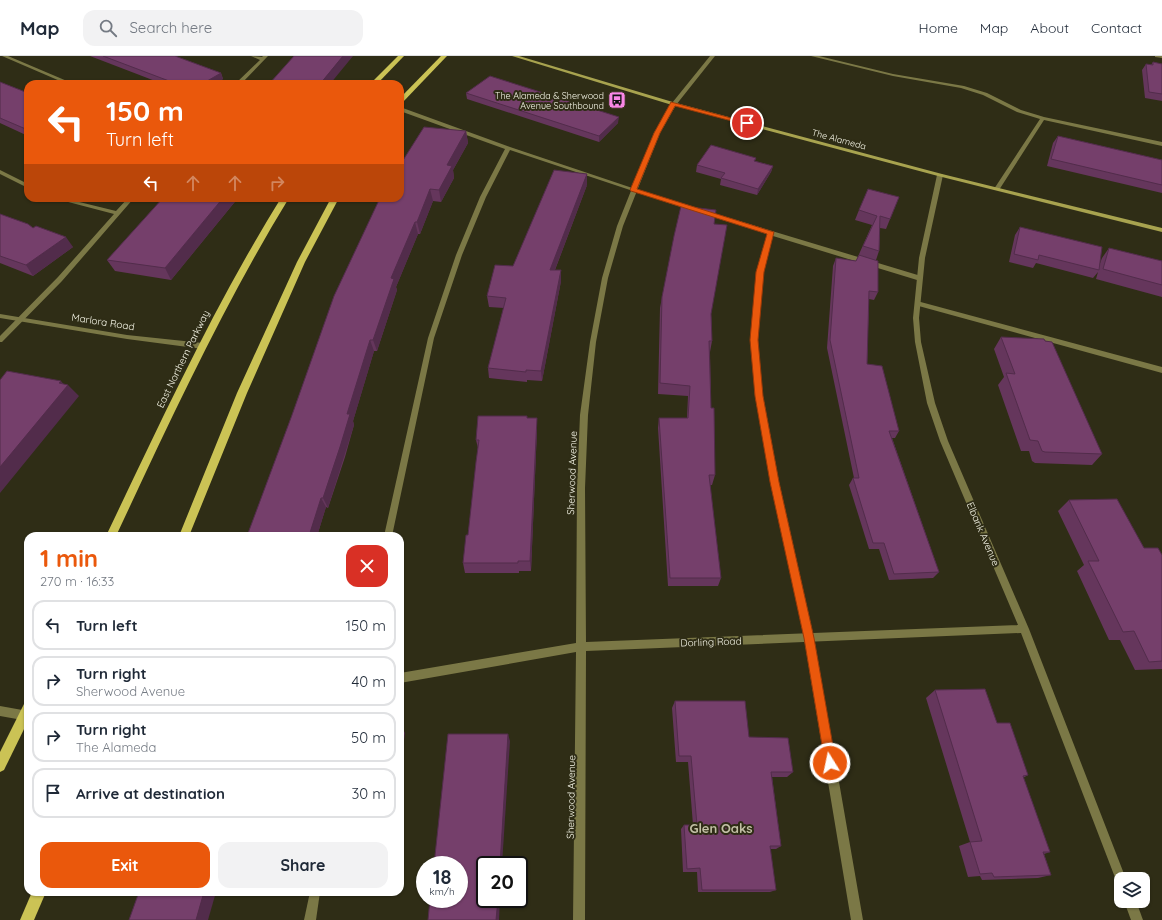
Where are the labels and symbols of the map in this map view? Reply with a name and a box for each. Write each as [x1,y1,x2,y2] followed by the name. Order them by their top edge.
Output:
[495,90,604,111] place label: The Alameda & Sherwood Avenue Southbound
[607,90,627,110] bus stop icon: The Alameda & Sherwood Avenue Southbound
[730,106,764,140] pin
[811,126,867,152] street label: The Alameda
[154,308,212,410] street label: East Northern Parkway
[71,311,135,333] street label: Marlora Road
[564,431,580,515] street label: Sherwood Avenue
[964,500,1002,568] street label: Elbank Avenue
[680,634,742,650] street label: Dorling Road
[809,742,851,784] position arrow
[564,755,578,839] street label: Sherwood Avenue
[689,820,753,836] district label: Glen Oaks
[476,856,528,908] speed limit sign: 20

